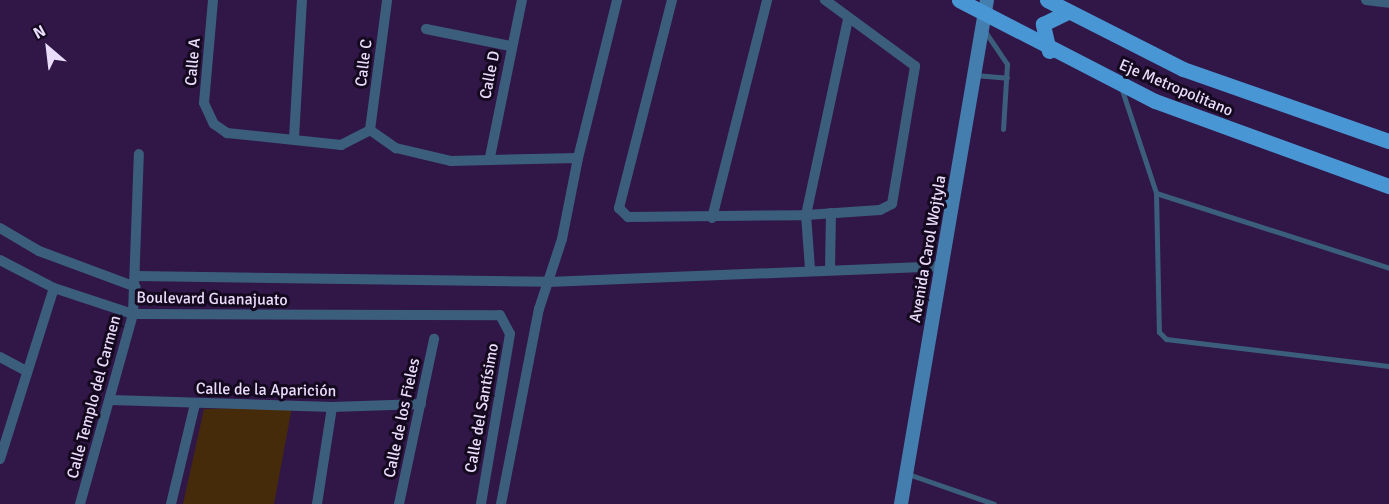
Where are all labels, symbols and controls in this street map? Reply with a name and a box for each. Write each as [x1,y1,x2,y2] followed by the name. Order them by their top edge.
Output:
[18,18,78,78] north arrow
[30,21,49,44] text: N
[181,37,205,87] street label: Calle A
[352,38,376,88] street label: Calle C
[476,49,504,101] street label: Calle D
[1116,55,1236,121] street label: Eje Metropolitano
[906,174,950,324] street label: Avenida Carol Wojtyla
[136,288,288,310] street label: Boulevard Guanajuato
[63,313,125,481] street label: Calle Templo del Carmen
[461,342,503,474] street label: Calle del Santísimo
[380,356,424,480] street label: Calle de los Fieles
[196,379,336,401] street label: Calle de la Aparición

